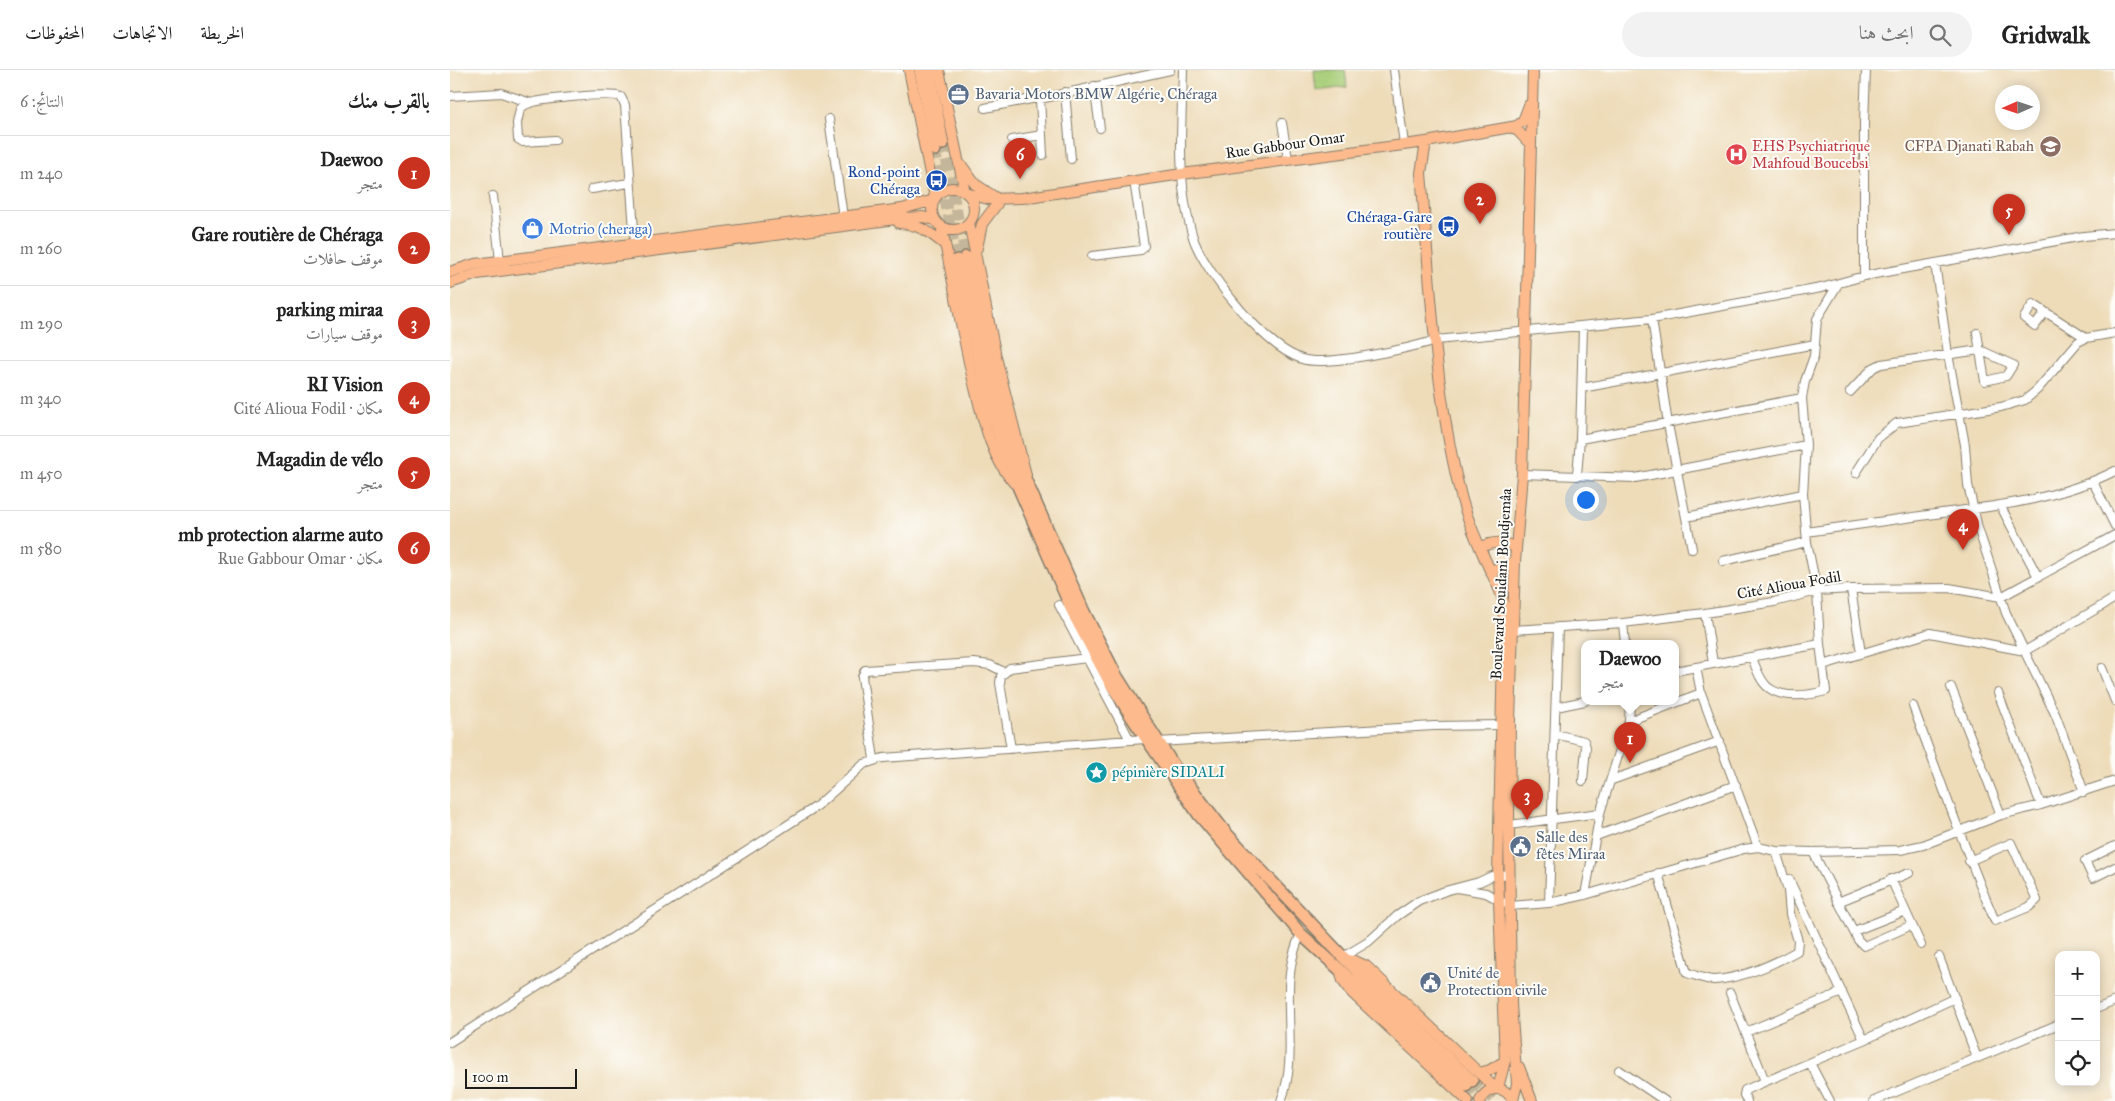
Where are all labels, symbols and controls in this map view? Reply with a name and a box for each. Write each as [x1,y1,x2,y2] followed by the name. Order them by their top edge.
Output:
[1622,12,1972,57] search box
[2002,20,2090,50] text: Gridwalk
[1859,21,1914,44] text: ابحث هنا
[1926,21,1954,49] icon: search
[25,22,84,44] text: المحفوظات
[112,22,172,44] text: الاتجاهات
[200,22,244,44] text: الخريطة
[947,82,971,106] office icon: Bavaria Motors BMW Algérie, Chéraga
[975,85,1218,103] place label: Bavaria Motors BMW Algérie, Chéraga
[1995,85,2040,130] north arrow
[348,88,430,114] text: بالقرب منك
[20,92,64,111] text: النتائج: 6
[1224,128,1346,162] street label: Rue Gabbour Omar
[2038,134,2062,158] school or university icon: CFPA Djanati Rabah
[1752,137,1870,172] place label: EHS Psychiatrique Mahfoud Boucebsi
[1905,137,2035,155] place label: CFPA Djanati Rabah
[1004,138,1036,179] pin: 6
[1724,143,1748,167] hospital icon: EHS Psychiatrique Mahfoud Boucebsi
[320,148,383,171] text: Daewoo
[847,163,921,198] place label: Rond-point Chéraga
[20,164,63,183] text: 240 m
[411,164,417,183] text: 1
[924,169,948,193] bus stop icon: Rond-point Chéraga
[358,174,383,193] text: متجر
[1464,183,1496,224] pin: 2
[1993,194,2025,235] pin: 5
[1347,208,1432,243] place label: Chéraga-Gare routière
[1436,214,1460,238] bus stop icon: Chéraga-Gare routière
[521,217,545,241] shop icon: Motrio (cheraga)
[549,220,652,239] place label: Motrio (cheraga)
[191,223,383,246] text: Gare routière de Chéraga
[20,239,62,258] text: 260 m
[410,239,418,258] text: 2
[303,249,383,268] text: موقف حافلات
[277,298,383,321] text: parking miraa
[20,314,63,333] text: 290 m
[411,314,417,333] text: 3
[306,324,383,343] text: موقف سيارات
[307,373,383,396] text: RI Vision
[20,389,62,408] text: 340 m
[410,389,418,408] text: 4
[233,399,383,418] text: مكان · Cité Alioua Fodil
[256,448,383,471] text: Magadin de vélo
[20,464,63,483] text: 450 m
[410,464,418,483] text: 5
[358,474,383,493] text: متجر
[1487,487,1515,680] street label: Boulevard Souidani Boudjemâa
[1573,487,1599,513] your location
[1947,509,1979,550] pin: 4
[178,523,383,546] text: mb protection alarme auto
[20,539,62,558] text: 580 m
[410,539,418,558] text: 6
[217,549,383,568] text: مكان · Rue Gabbour Omar
[1736,567,1843,603] street label: Cité Alioua Fodil
[1581,640,1679,705] popup
[1599,647,1661,670] text: Daewoo
[1599,673,1624,692] text: متجر
[1614,722,1646,763] pin: 1
[1084,760,1108,784] place icon: pépinière SIDALI
[1111,763,1225,781] place label: pépinière SIDALI
[1511,779,1543,820] pin: 3
[1536,828,1606,863] place label: Salle des fêtes Miraa
[1508,834,1532,858] public building icon: Salle des fêtes Miraa
[2055,951,2100,1086] map controls
[2055,951,2100,996] button: +
[1447,964,1547,999] place label: Unité de Protection civile
[1419,970,1443,994] public building icon: Unité de Protection civile
[2055,996,2100,1041] button: −
[2055,1041,2100,1086] button: locate
[465,1066,578,1089] scale bar
[472,1069,509,1086] text: 100 m

